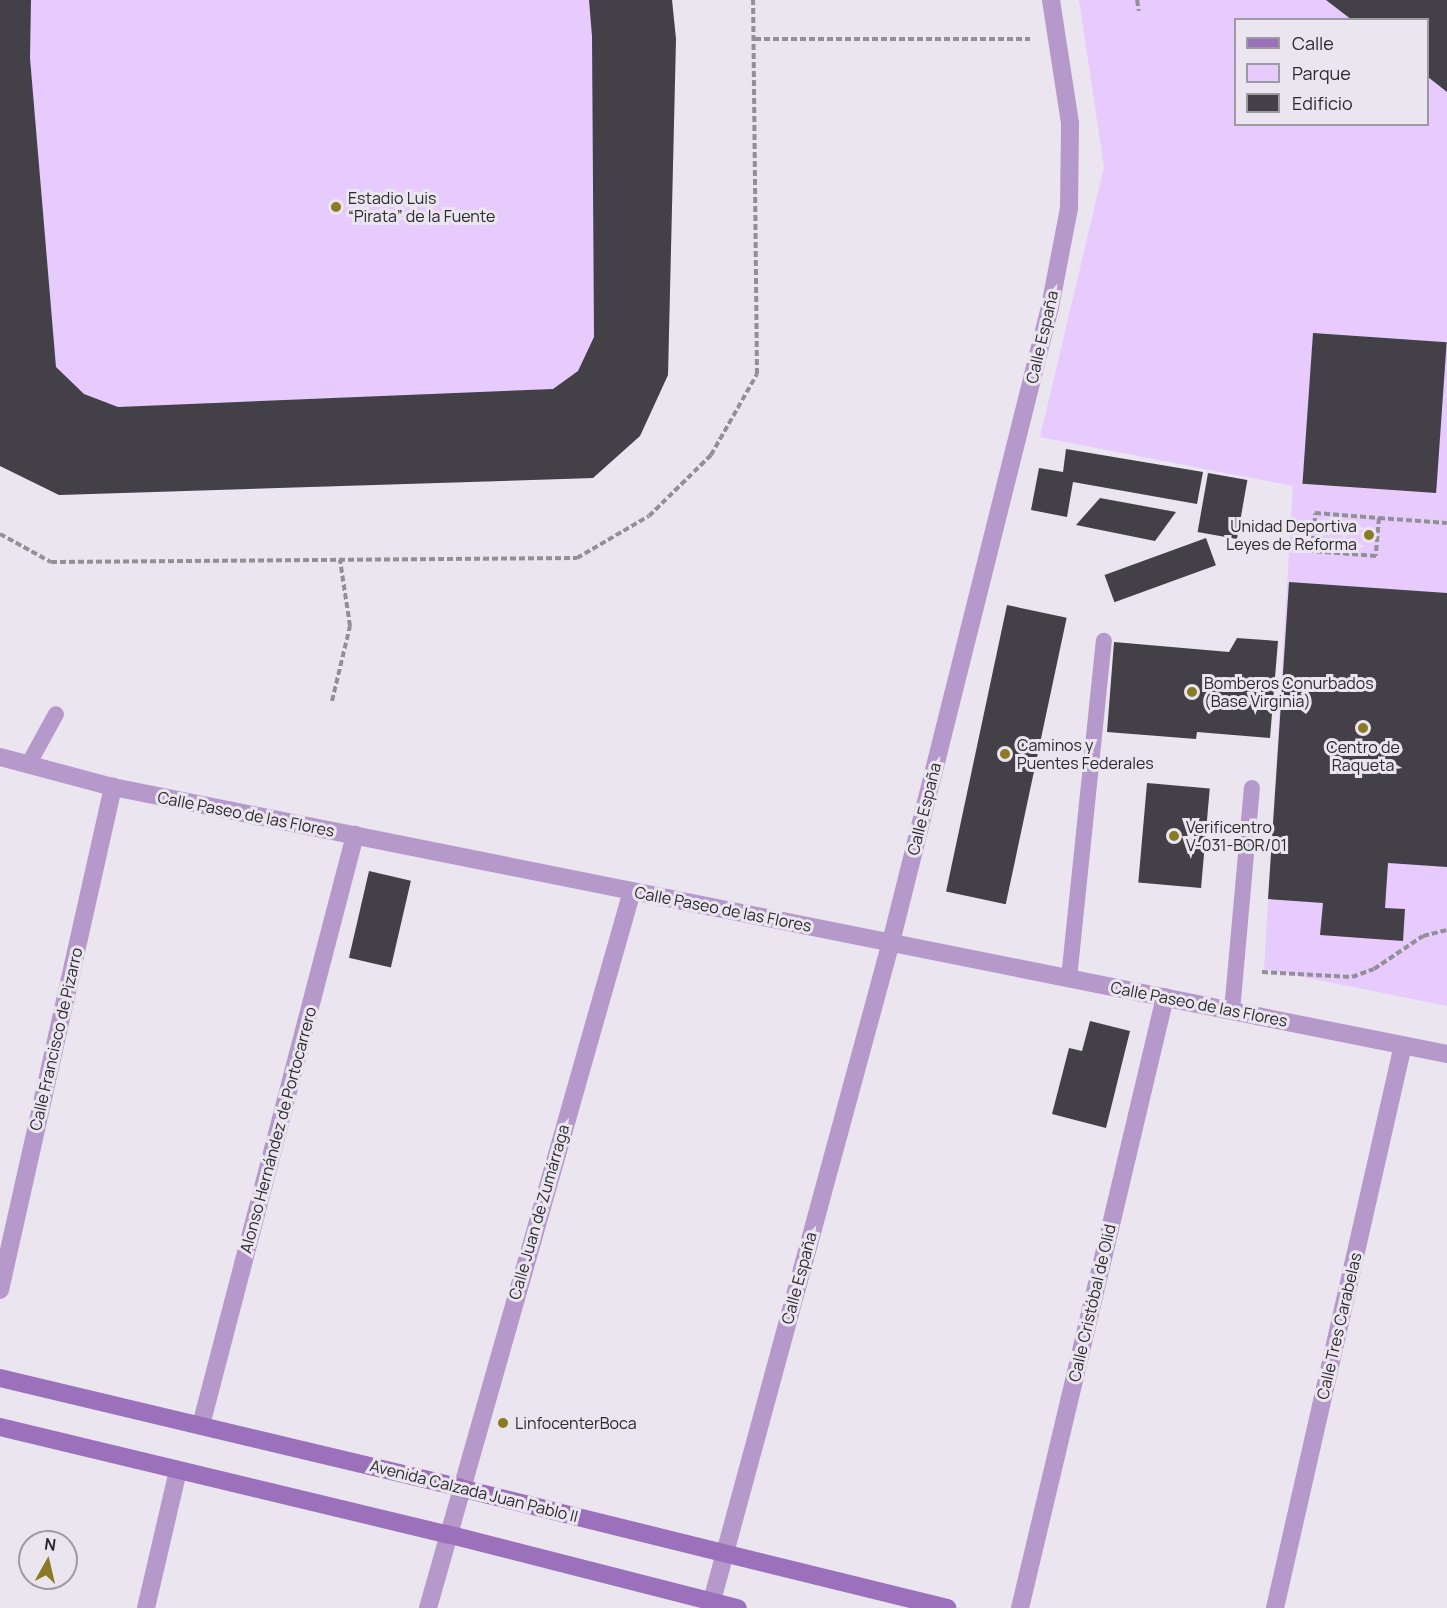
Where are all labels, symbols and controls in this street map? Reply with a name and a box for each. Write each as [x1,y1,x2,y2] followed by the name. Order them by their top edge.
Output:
[1234,18,1429,126] legend
[1292,31,1334,55] text: Calle
[1292,61,1351,85] text: Parque
[1292,91,1353,115] text: Edificio
[348,188,495,226] place label: Estadio Luis “Pirata” de la Fuente
[329,200,343,214] marker: Estadio Luis “Pirata” de la Fuente
[1022,289,1062,385] street label: Calle España
[1226,516,1357,554] place label: Unidad Deportiva Leyes de Reforma
[1362,528,1376,542] marker: Unidad Deportiva Leyes de Reforma
[1204,673,1374,711] place label: Bomberos Conurbados (Base Virginia)
[1185,685,1199,699] marker: Bomberos Conurbados (Base Virginia)
[1356,721,1370,735] marker: Centro de Raqueta
[1017,735,1154,773] place label: Caminos y Puentes Federales
[1326,737,1400,775] place label: Centro de Raqueta
[998,747,1012,761] marker: Caminos y Puentes Federales
[903,761,945,857] street label: Calle España
[156,787,336,841] street label: Calle Paseo de las Flores
[1186,817,1287,855] place label: Verificentro V-031-BOR/01
[1167,829,1181,843] marker: Verificentro V-031-BOR/01
[633,882,813,936] street label: Calle Paseo de las Flores
[26,946,86,1132] street label: Calle Francisco de Pizarro
[1109,977,1289,1031] street label: Calle Paseo de las Flores
[236,1005,320,1255] street label: Alonso Hernández de Portocarrero
[505,1122,573,1302] street label: Calle Juan de Zumárraga
[1065,1222,1119,1384] street label: Calle Cristóbal de Olid
[777,1230,821,1326] street label: Calle España
[1313,1251,1365,1401] street label: Calle Tres Carabelas
[515,1413,637,1433] place label: LinfocenterBoca
[496,1416,510,1430] marker: LinfocenterBoca
[368,1456,580,1526] street label: Avenida Calzada Juan Pablo II
[18,1530,78,1590] north arrow
[43,1532,57,1556] text: N

